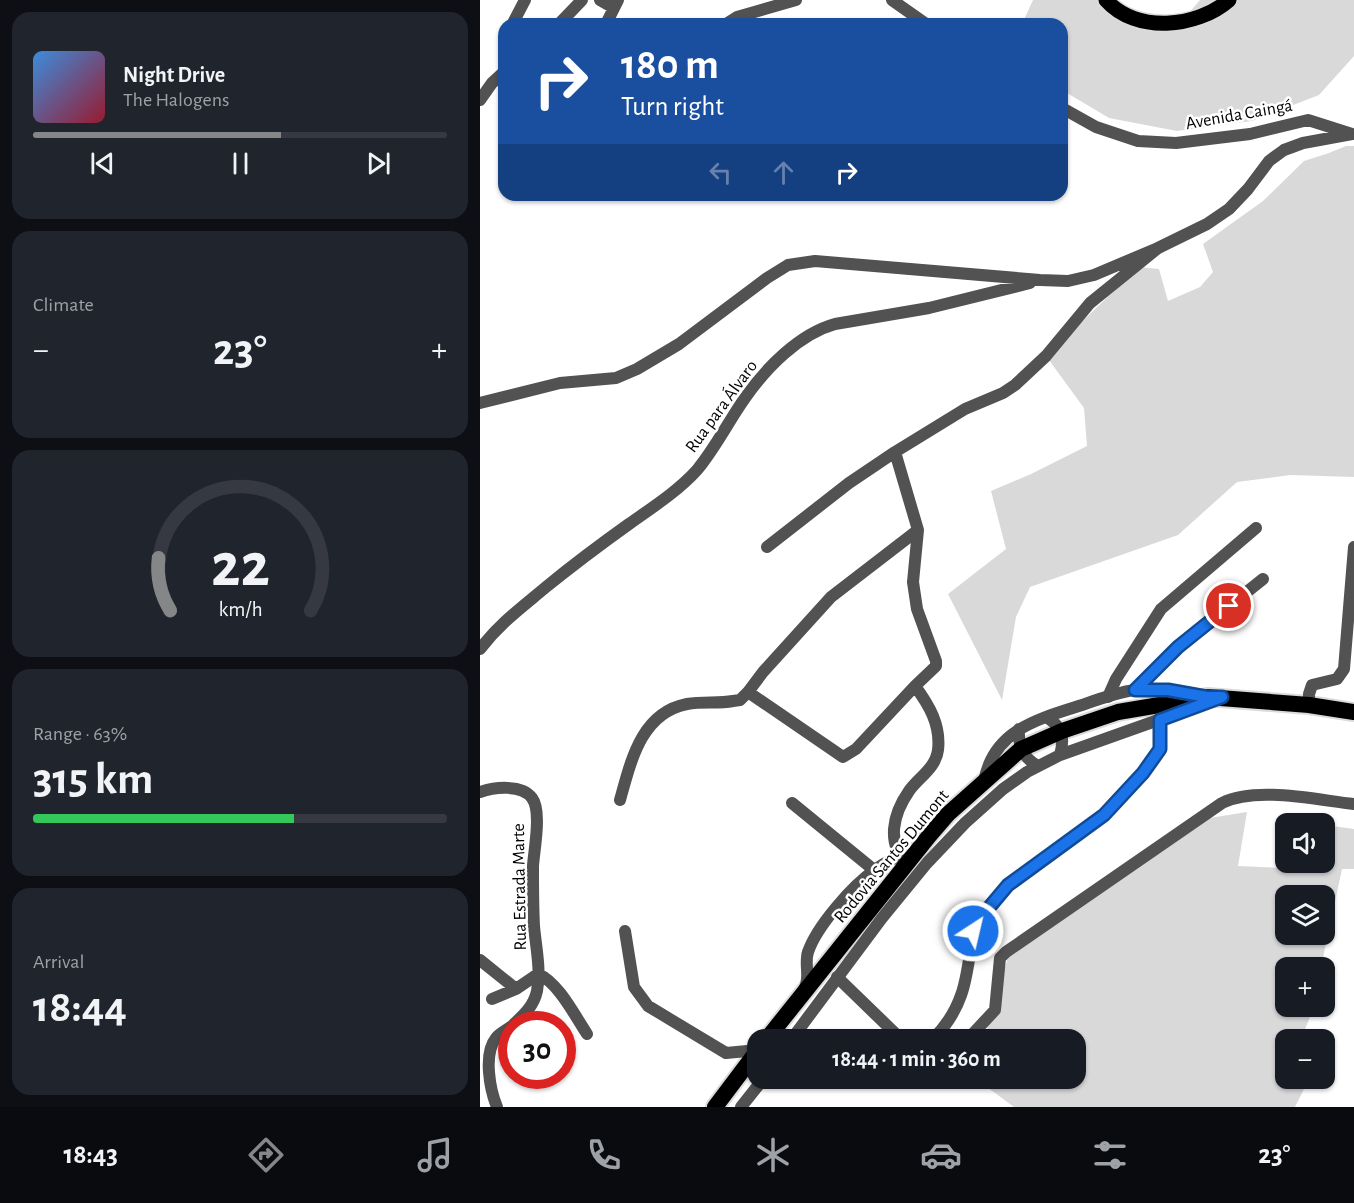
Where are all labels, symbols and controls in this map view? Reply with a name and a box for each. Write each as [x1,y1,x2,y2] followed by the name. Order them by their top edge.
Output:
[522,42,600,120] icon: right
[621,44,719,86] text: 180 m
[123,64,225,86] text: Night Drive
[123,90,229,110] text: The Halogens
[621,93,724,120] text: Turn right
[1184,97,1294,133] street label: Avenida Caingá
[86,147,119,180] icon: previous
[224,147,257,180] icon: pause
[362,147,395,180] icon: next
[704,156,737,189] icon: left
[767,156,800,189] icon: ahead
[830,156,863,189] icon: right
[33,295,94,315] text: Climate
[213,328,267,373] text: 23°
[33,334,49,367] text: −
[431,334,447,367] text: +
[680,355,761,456] street label: Rua para Álvaro
[211,535,269,597] text: 22
[1203,580,1254,631] pin
[1212,589,1245,622] icon: arrive
[218,599,262,620] text: km/h
[33,724,127,744] text: Range · 63%
[33,757,153,802] text: 315 km
[831,786,953,927] street label: Rodovia Santos Dumont
[1275,813,1335,1089] map controls
[1275,813,1335,873] button: sound
[510,823,530,951] street label: Rua Estrada Marte
[1275,885,1335,945] button: layers
[941,899,1005,963] position arrow
[33,952,84,972] text: Arrival
[1275,957,1335,1017] button: +
[33,985,127,1030] text: 18:44
[498,1011,576,1089] speed limit sign: 30
[1275,1029,1335,1089] button: −
[832,1048,1001,1070] text: 18:44 · 1 min · 360 m
[245,1134,287,1176] icon: directions
[414,1134,456,1176] icon: music
[583,1134,625,1176] icon: phone
[752,1134,794,1176] icon: climate
[920,1134,962,1176] icon: car
[1089,1134,1131,1176] icon: filters
[63,1141,118,1168] text: 18:43
[1258,1141,1291,1168] text: 23°

